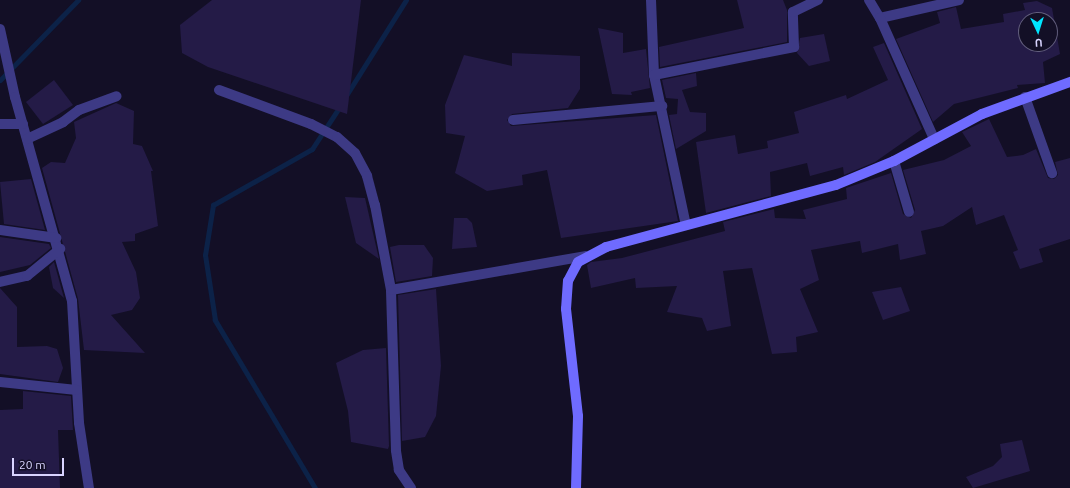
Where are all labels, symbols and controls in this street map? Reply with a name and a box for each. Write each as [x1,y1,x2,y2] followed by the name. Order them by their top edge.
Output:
[1018,12,1058,52] north arrow
[1034,37,1043,49] text: U
[14,450,66,476] scale bar
[19,458,46,471] text: 20 m

